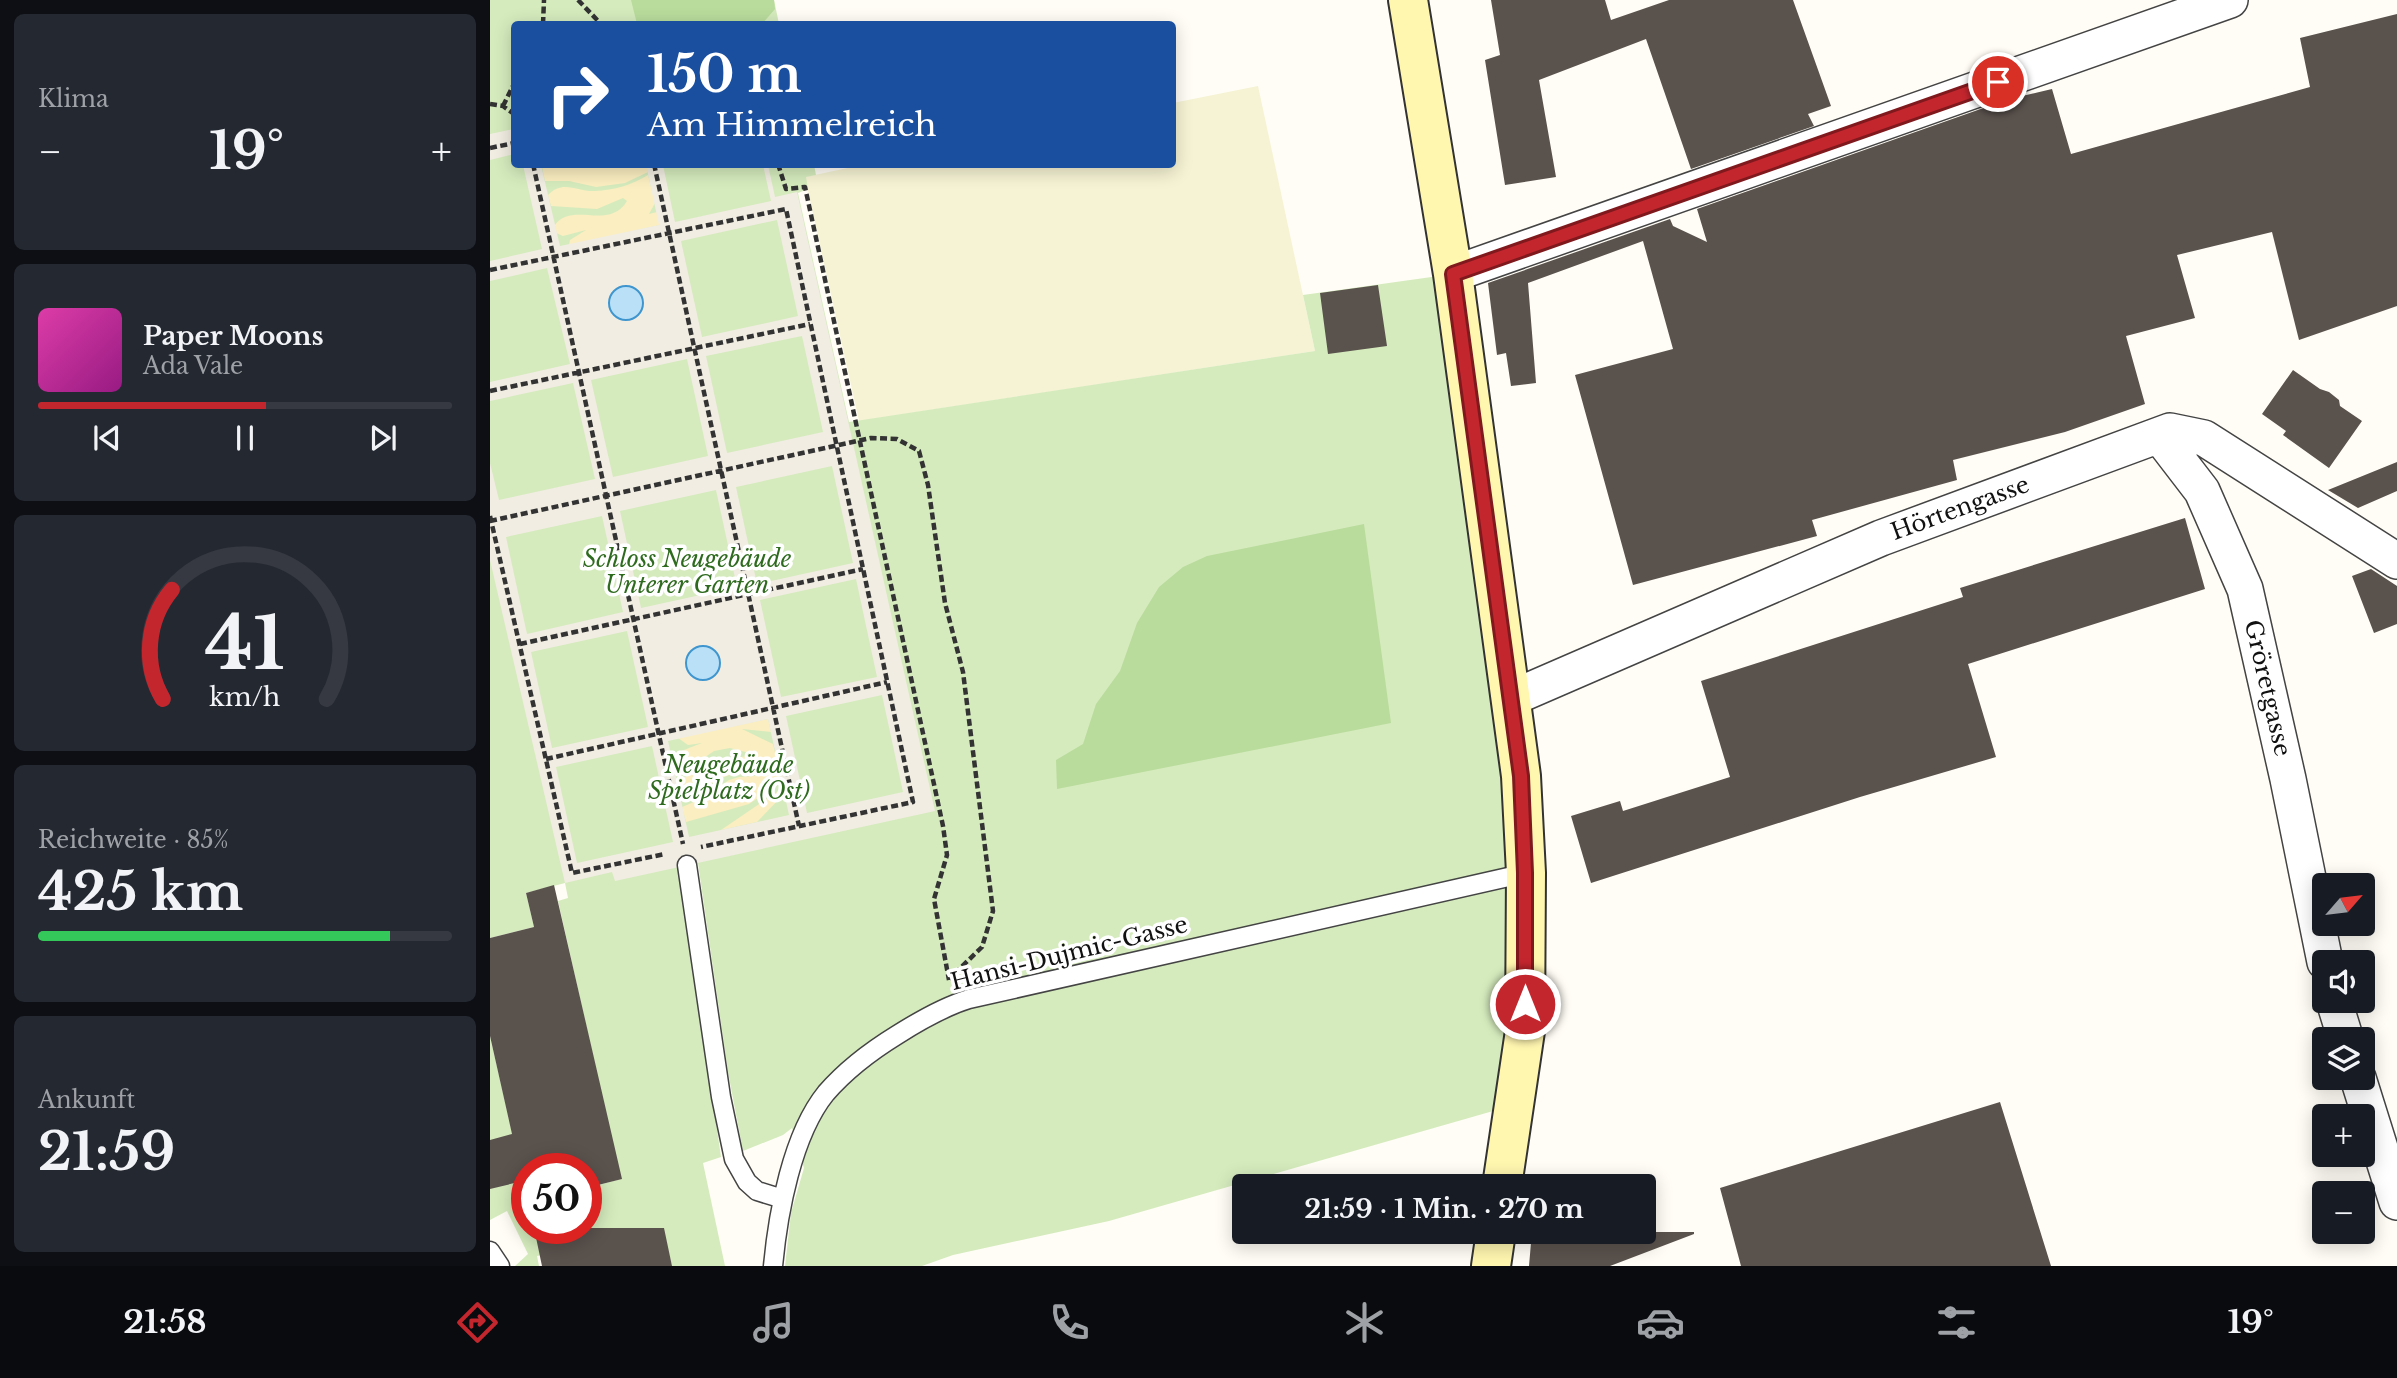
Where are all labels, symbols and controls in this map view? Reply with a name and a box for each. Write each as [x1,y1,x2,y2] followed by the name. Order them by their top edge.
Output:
[647,44,802,105] text: 150 m
[532,49,623,140] icon: right
[1968,52,2028,112] pin
[1979,63,2017,101] icon: arrive
[38,85,109,113] text: Klima
[647,105,936,145] text: Am Himmelreich
[209,119,284,183] text: 19°
[38,128,62,175] text: −
[431,128,452,175] text: +
[143,320,324,352] text: Paper Moons
[143,352,243,380] text: Ada Vale
[88,419,126,457] icon: previous
[226,419,264,457] icon: pause
[364,419,402,457] icon: next
[1887,470,2033,546] street label: Hörtengasse
[583,545,792,599] park label: Schloss Neugebäude Unterer Garten
[205,598,285,689] text: 41
[2239,617,2297,759] street label: Gröretgasse
[210,682,280,713] text: km/h
[648,751,810,805] park label: Neugebäude Spielplatz (Ost)
[38,826,229,854] text: Reichweite · 85%
[38,860,243,924] text: 425 km
[2312,873,2375,936] north arrow
[2312,873,2375,1244] map controls
[948,910,1190,996] street label: Hansi-Dujmic-Gasse
[2312,950,2375,1013] button: sound
[1488,967,1562,1041] position arrow
[2312,1027,2375,1090] button: layers
[38,1086,135,1114] text: Ankunft
[2312,1104,2375,1167] button: +
[38,1120,175,1184] text: 21:59
[511,1153,602,1244] speed limit sign: 50
[2312,1181,2375,1244] button: −
[1304,1193,1584,1225] text: 21:59 · 1 Min. · 270 m
[453,1298,502,1347] icon: directions
[749,1298,798,1347] icon: music
[1045,1298,1094,1347] icon: phone
[1340,1298,1389,1347] icon: climate
[1636,1298,1685,1347] icon: car
[1932,1298,1981,1347] icon: filters
[123,1302,207,1342] text: 21:58
[2227,1302,2274,1342] text: 19°

